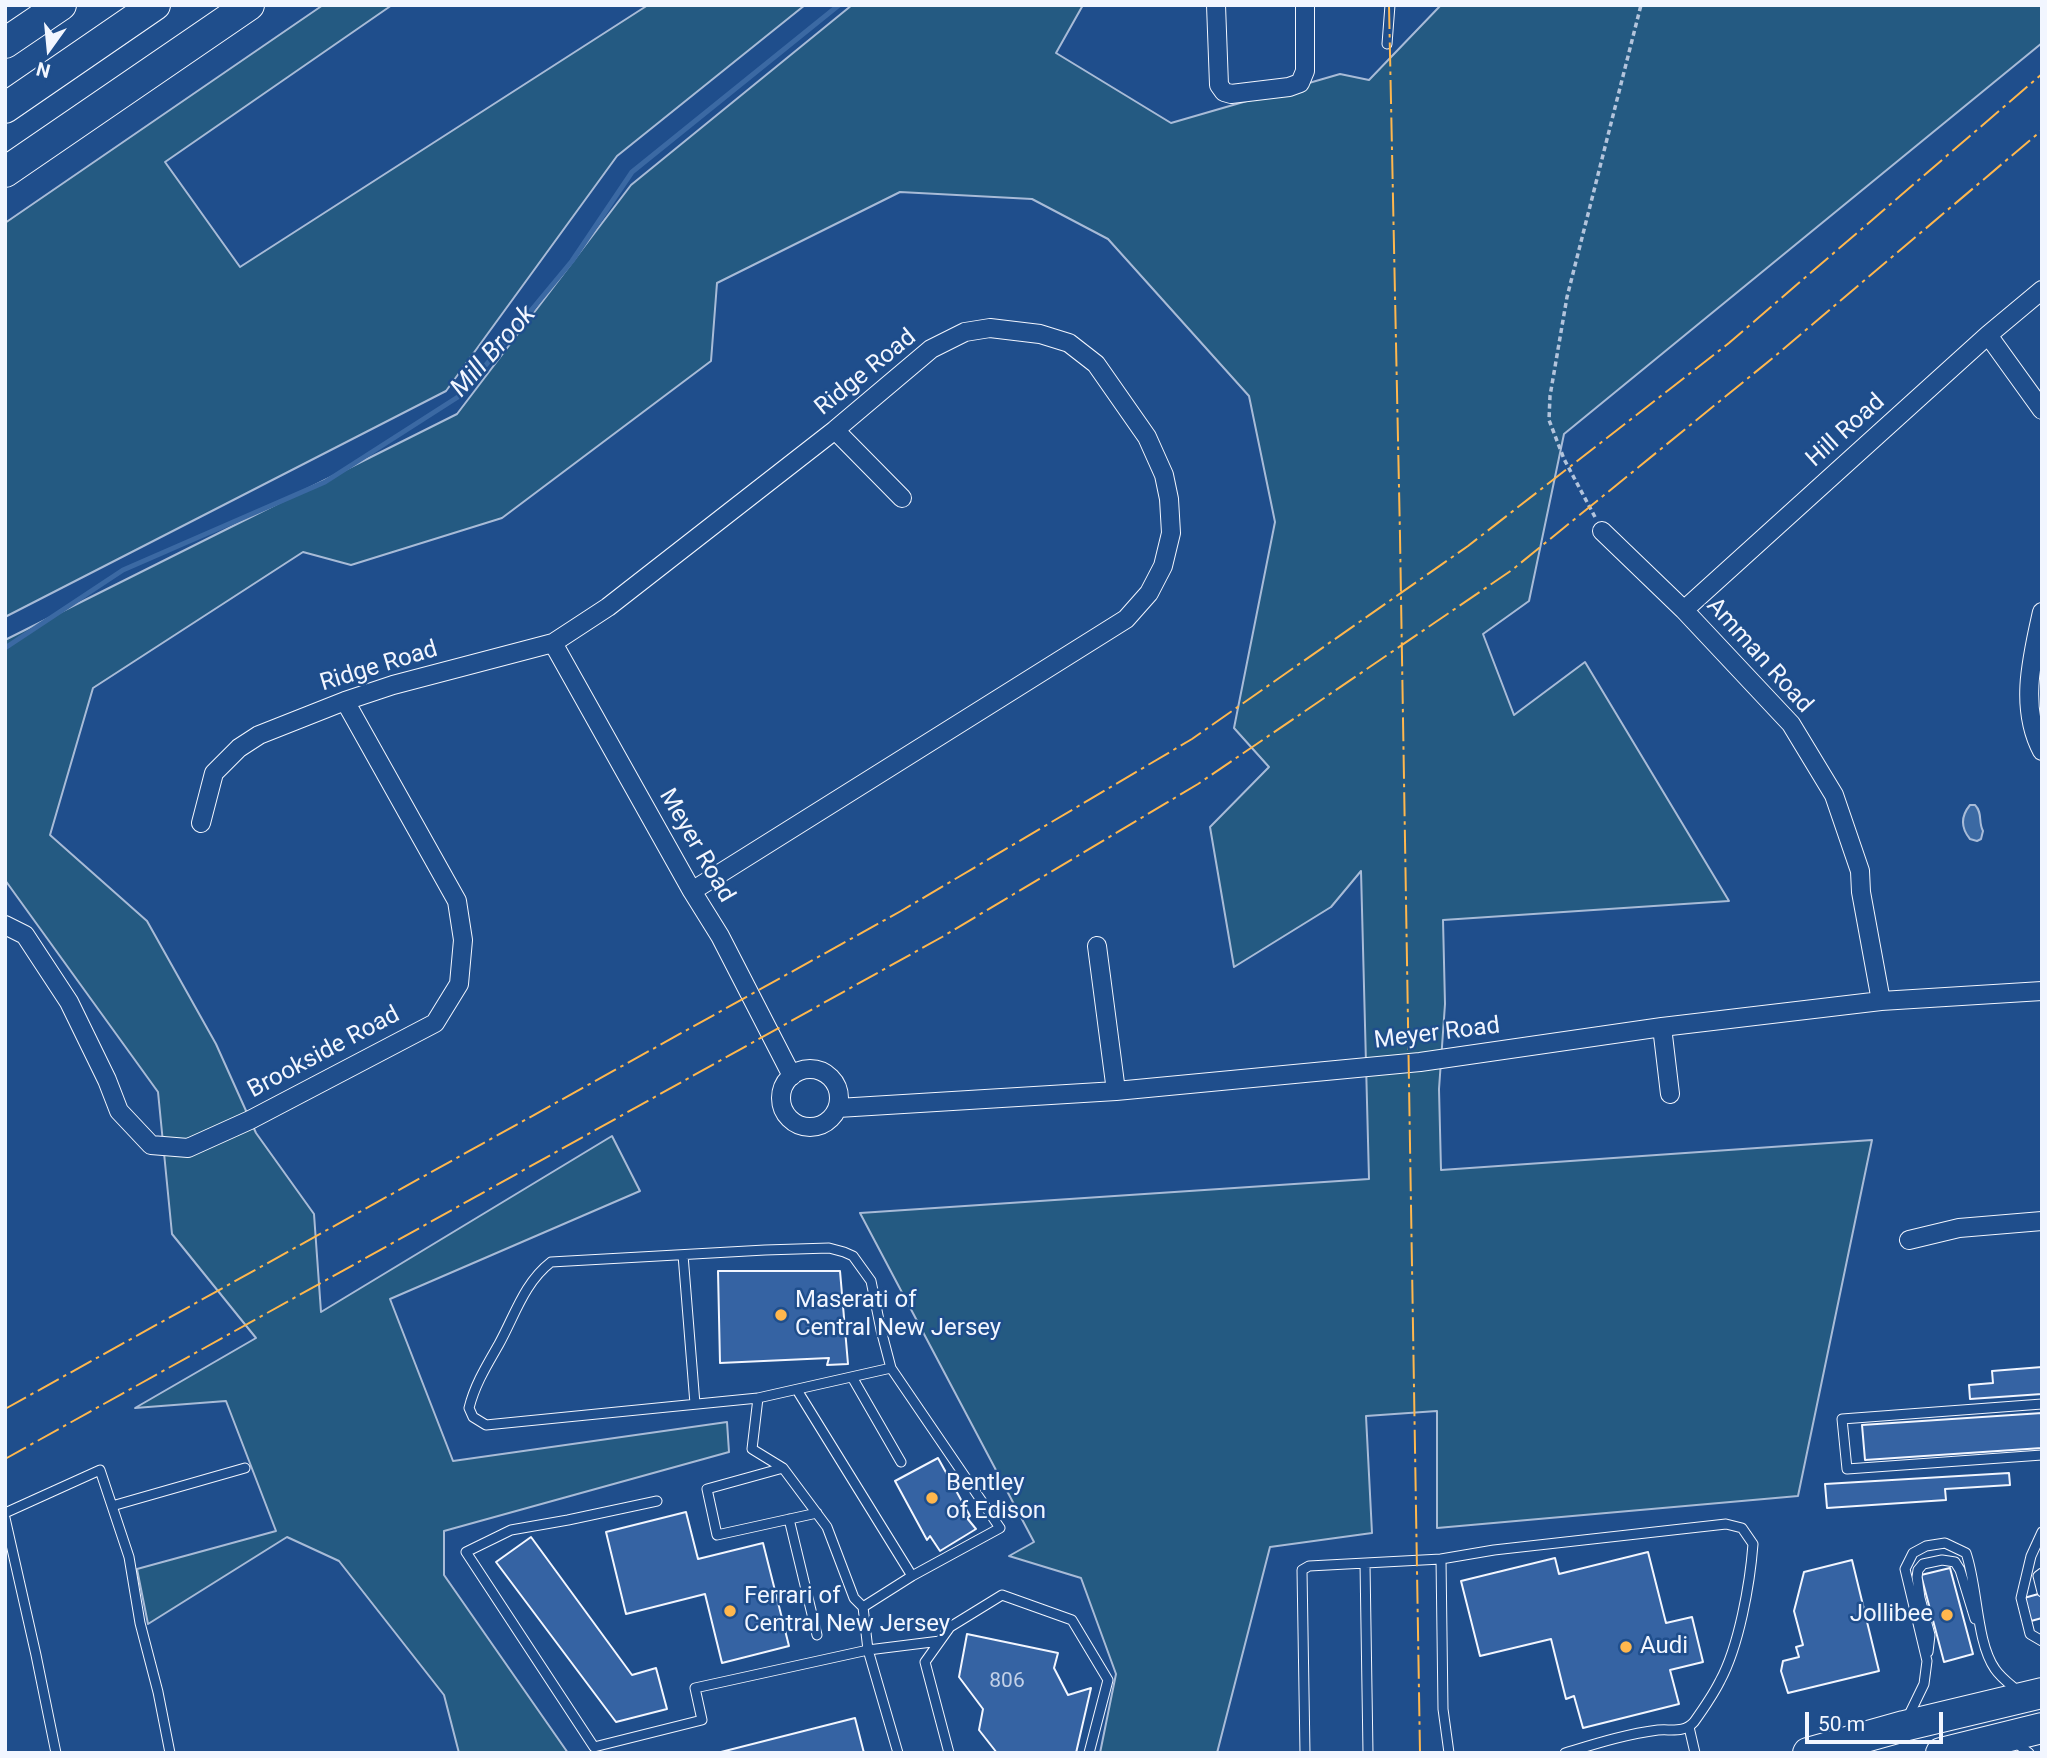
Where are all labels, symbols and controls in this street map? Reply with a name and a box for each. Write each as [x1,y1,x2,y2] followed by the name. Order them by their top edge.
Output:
[14,14,84,84] north arrow
[34,57,53,83] text: N
[445,300,543,404] water label: Mill Brook
[810,324,922,422] street label: Ridge Road
[1801,388,1891,474] street label: Hill Road
[1700,592,1818,720] street label: Amman Road
[317,635,441,699] street label: Ridge Road
[652,784,740,908] street label: Meyer Road
[243,1001,405,1105] street label: Brookside Road
[1372,1012,1502,1056] street label: Meyer Road
[795,1287,1001,1343] place label: Maserati of Central New Jersey
[773,1307,789,1323] marker: Maserati of Central New Jersey
[946,1470,1046,1526] place label: Bentley of Edison
[924,1490,940,1506] marker: Bentley of Edison
[744,1583,950,1639] place label: Ferrari of Central New Jersey
[1850,1601,1933,1629] place label: Jollibee
[722,1603,738,1619] marker: Ferrari of Central New Jersey
[1939,1607,1955,1623] marker: Jollibee
[1640,1633,1688,1661] place label: Audi
[1618,1639,1634,1655] marker: Audi
[989,1669,1025,1695] house number: 806
[1809,1698,1947,1742] scale bar
[1818,1712,1865,1736] text: 50 m

